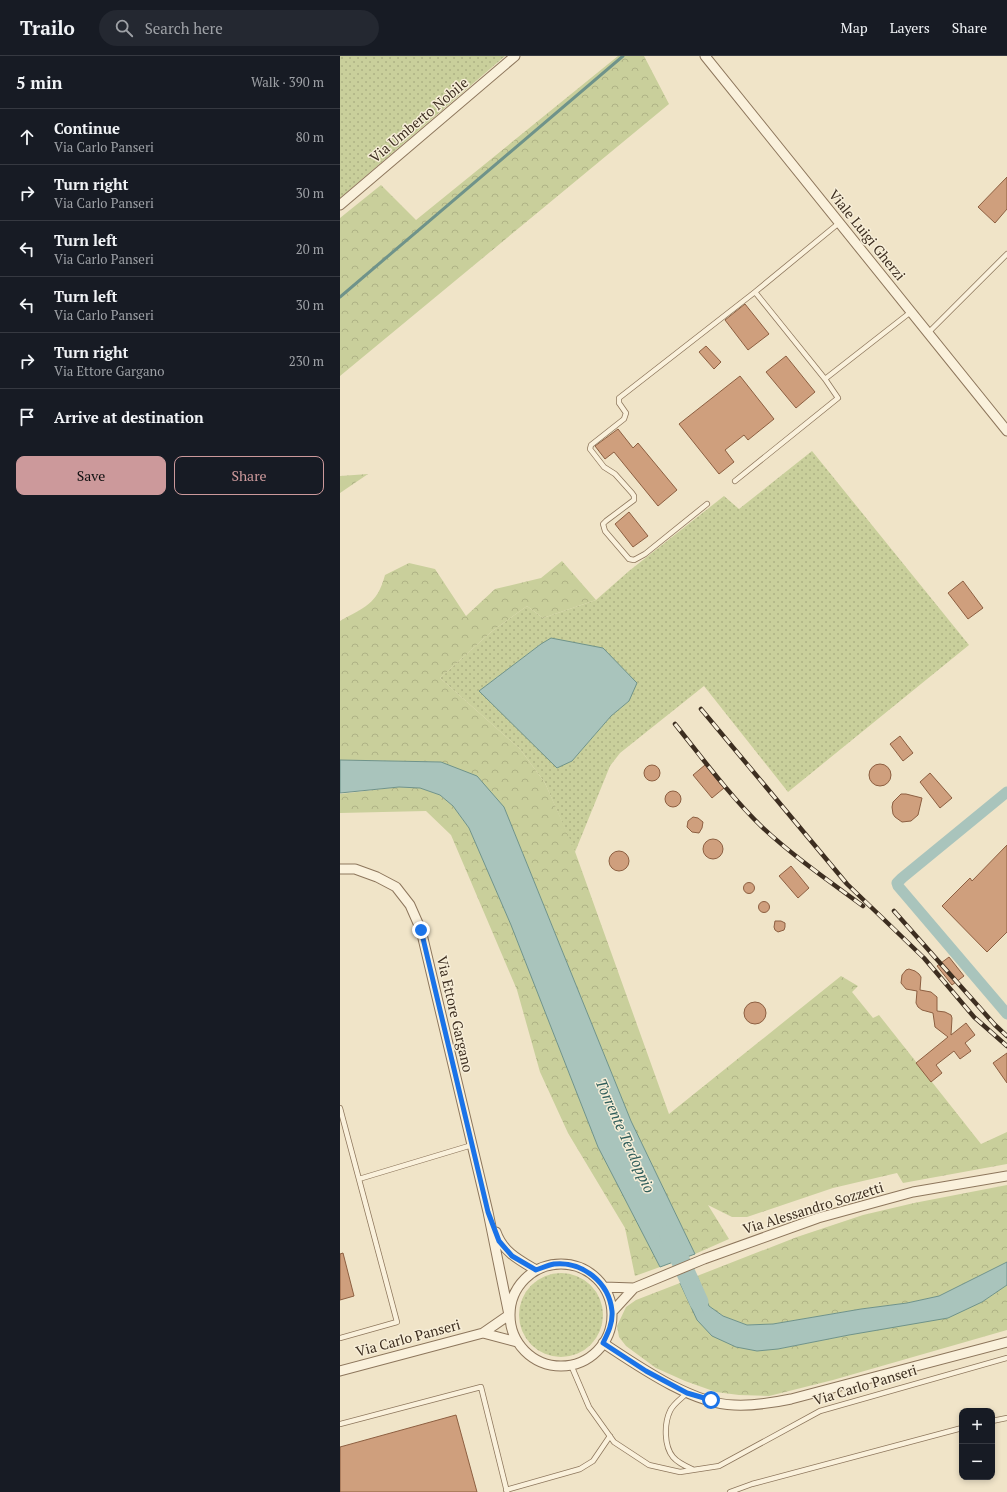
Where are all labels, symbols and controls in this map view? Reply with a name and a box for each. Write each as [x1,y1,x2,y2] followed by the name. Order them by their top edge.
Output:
[99,10,379,46] search box
[20,15,75,40] text: Trailo
[113,17,135,39] icon: search
[145,18,223,38] text: Search here
[841,18,868,37] text: Map
[890,18,930,37] text: Layers
[952,18,987,37] text: Share
[16,71,63,94] text: 5 min
[251,73,324,91] text: Walk · 390 m
[365,73,472,167] street label: Via Umberto Nobile
[54,118,120,138] text: Continue
[16,126,38,148] icon: ahead
[296,128,324,146] text: 80 m
[54,138,154,156] text: Via Carlo Panseri
[54,174,129,194] text: Turn right
[16,182,38,204] icon: right
[296,184,324,202] text: 30 m
[825,185,910,284] street label: Viale Luigi Gherzi
[54,194,154,212] text: Via Carlo Panseri
[54,230,118,250] text: Turn left
[16,238,38,260] icon: left
[296,240,324,258] text: 20 m
[54,250,154,268] text: Via Carlo Panseri
[54,286,118,306] text: Turn left
[16,294,38,316] icon: left
[296,296,324,314] text: 30 m
[54,306,154,324] text: Via Carlo Panseri
[54,342,129,362] text: Turn right
[16,350,38,372] icon: right
[289,352,324,370] text: 230 m
[54,362,164,380] text: Via Ettore Gargano
[16,406,38,428] icon: arrive
[54,407,204,427] text: Arrive at destination
[16,456,166,495] button: Save
[174,456,324,495] button: Share
[412,921,430,939] route end
[433,954,478,1074] street label: Via Ettore Gargano
[592,1075,660,1196] water label: Torrente Terdoppio
[740,1177,886,1238] street label: Via Alessandro Sozzetti
[353,1314,462,1361] street label: Via Carlo Panseri
[811,1360,919,1409] street label: Via Carlo Panseri
[702,1391,720,1409] route start
[959,1408,995,1480] map controls
[959,1408,995,1444] button: +
[959,1444,995,1480] button: −

